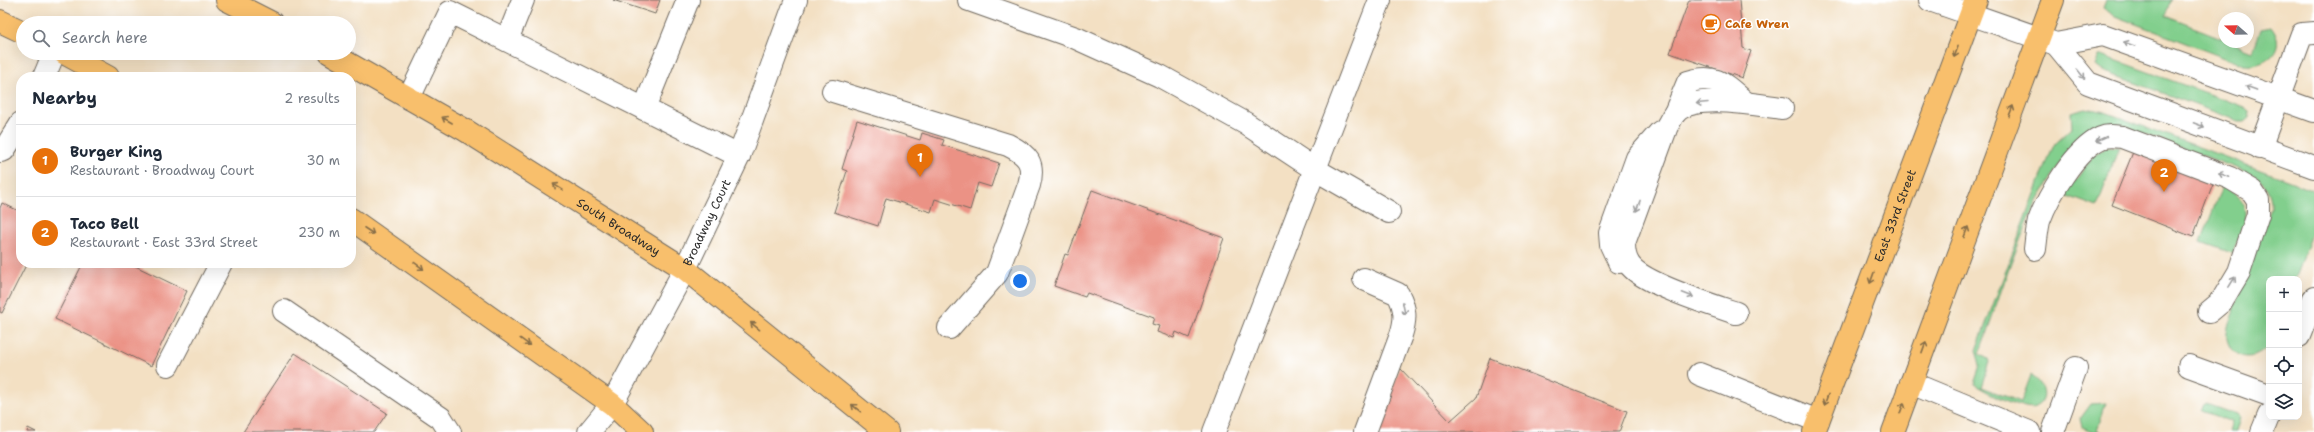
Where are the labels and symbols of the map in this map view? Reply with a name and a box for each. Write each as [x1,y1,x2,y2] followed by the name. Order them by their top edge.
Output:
[2218,12,2254,48] north arrow
[1700,13,1722,35] cafe icon: Cafe Wren
[1725,16,1789,32] place label: Cafe Wren
[2123,40,2135,48] one-way arrow
[1952,45,1960,57] one-way arrow
[2076,69,2085,80] one-way arrow
[2245,84,2257,92] one-way arrow
[1696,99,1709,106] one-way arrow
[2008,105,2016,117] one-way arrow
[441,115,453,123] one-way arrow
[2193,121,2205,129] one-way arrow
[2096,136,2108,143] one-way arrow
[907,144,933,177] pin: 1
[2151,159,2177,192] pin: 2
[1870,167,1920,264] street label: East 33rd Street
[2218,171,2230,179] one-way arrow
[680,177,735,269] street label: Broadway Court
[552,183,564,191] one-way arrow
[574,195,663,259] street label: South Broadway
[1633,199,1641,211] one-way arrow
[363,227,374,235] one-way arrow
[1962,227,1970,239] one-way arrow
[414,262,425,270] one-way arrow
[1010,271,1030,291] your location
[1867,272,1875,284] one-way arrow
[2229,276,2237,288] one-way arrow
[1682,292,1694,300] one-way arrow
[1400,302,1408,315] one-way arrow
[750,322,760,331] one-way arrow
[519,338,530,346] one-way arrow
[1921,340,1928,353] one-way arrow
[1822,394,1830,406] one-way arrow
[1898,402,1906,414] one-way arrow
[851,403,862,412] one-way arrow

